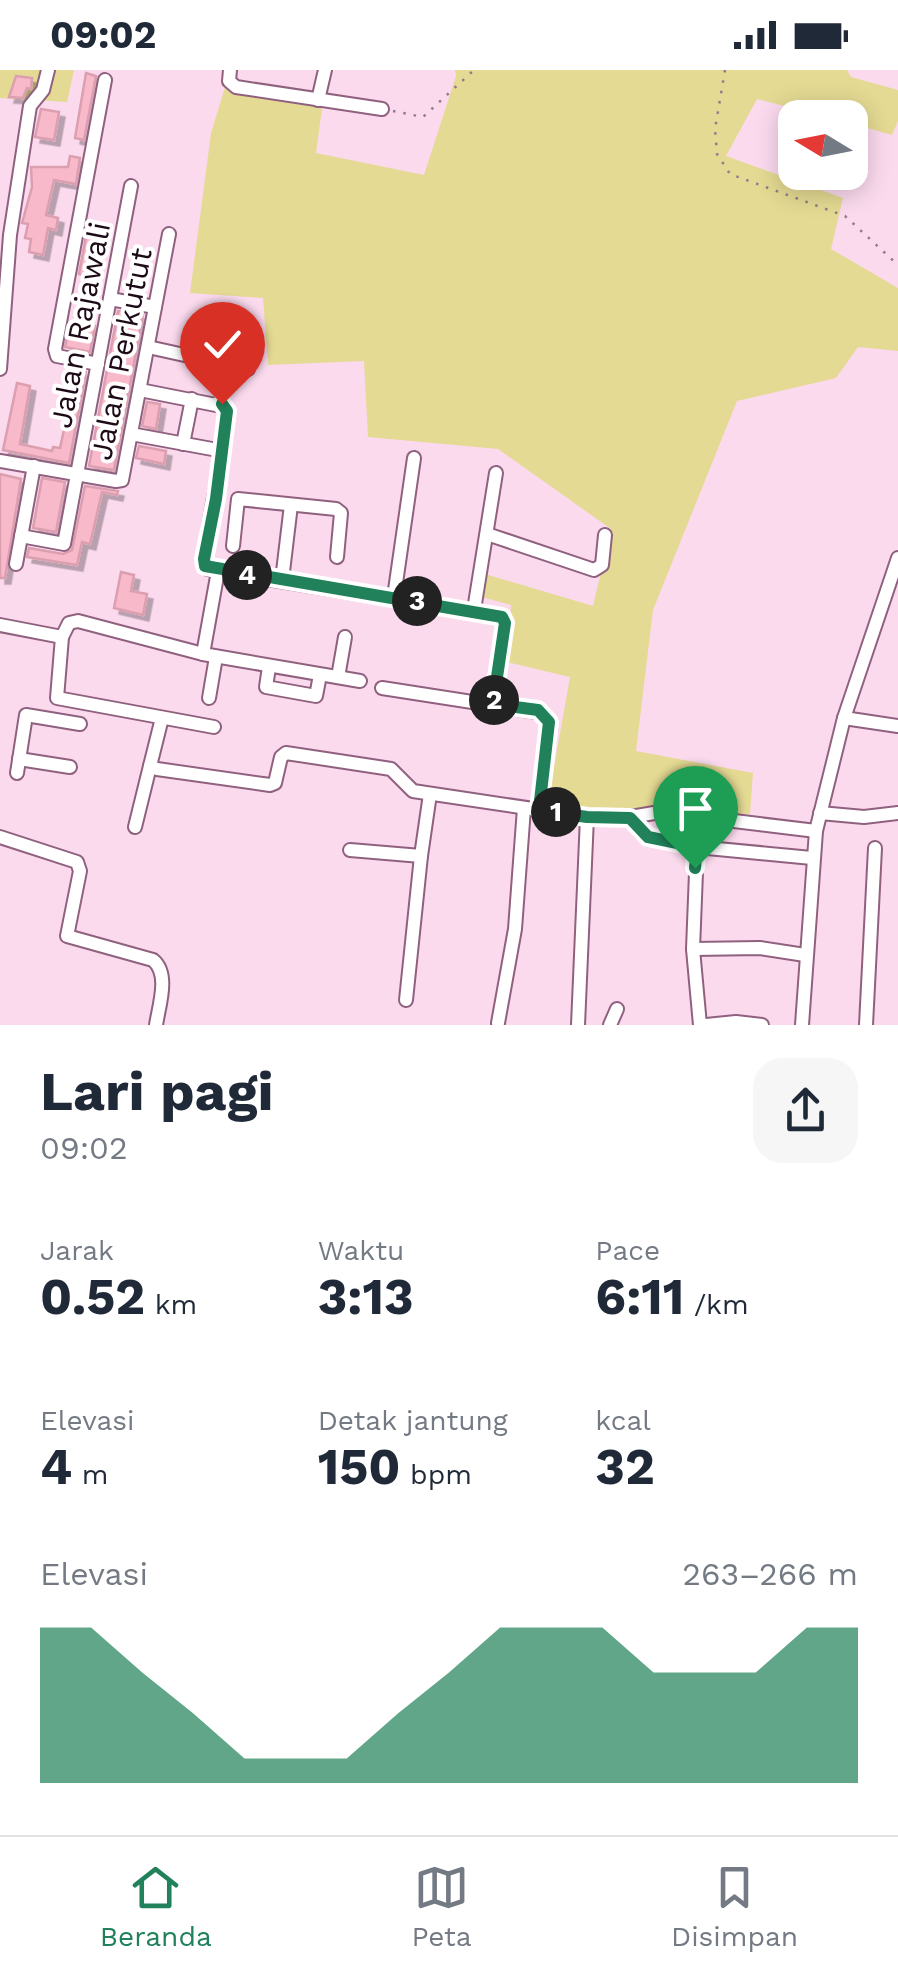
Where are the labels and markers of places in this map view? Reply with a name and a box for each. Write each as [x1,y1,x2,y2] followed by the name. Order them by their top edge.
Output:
[180,302,265,405] pin
[222,550,272,600] pin: 4
[392,576,442,626] pin: 3
[469,675,519,725] pin: 2
[653,766,738,869] pin
[531,787,581,837] pin: 1

